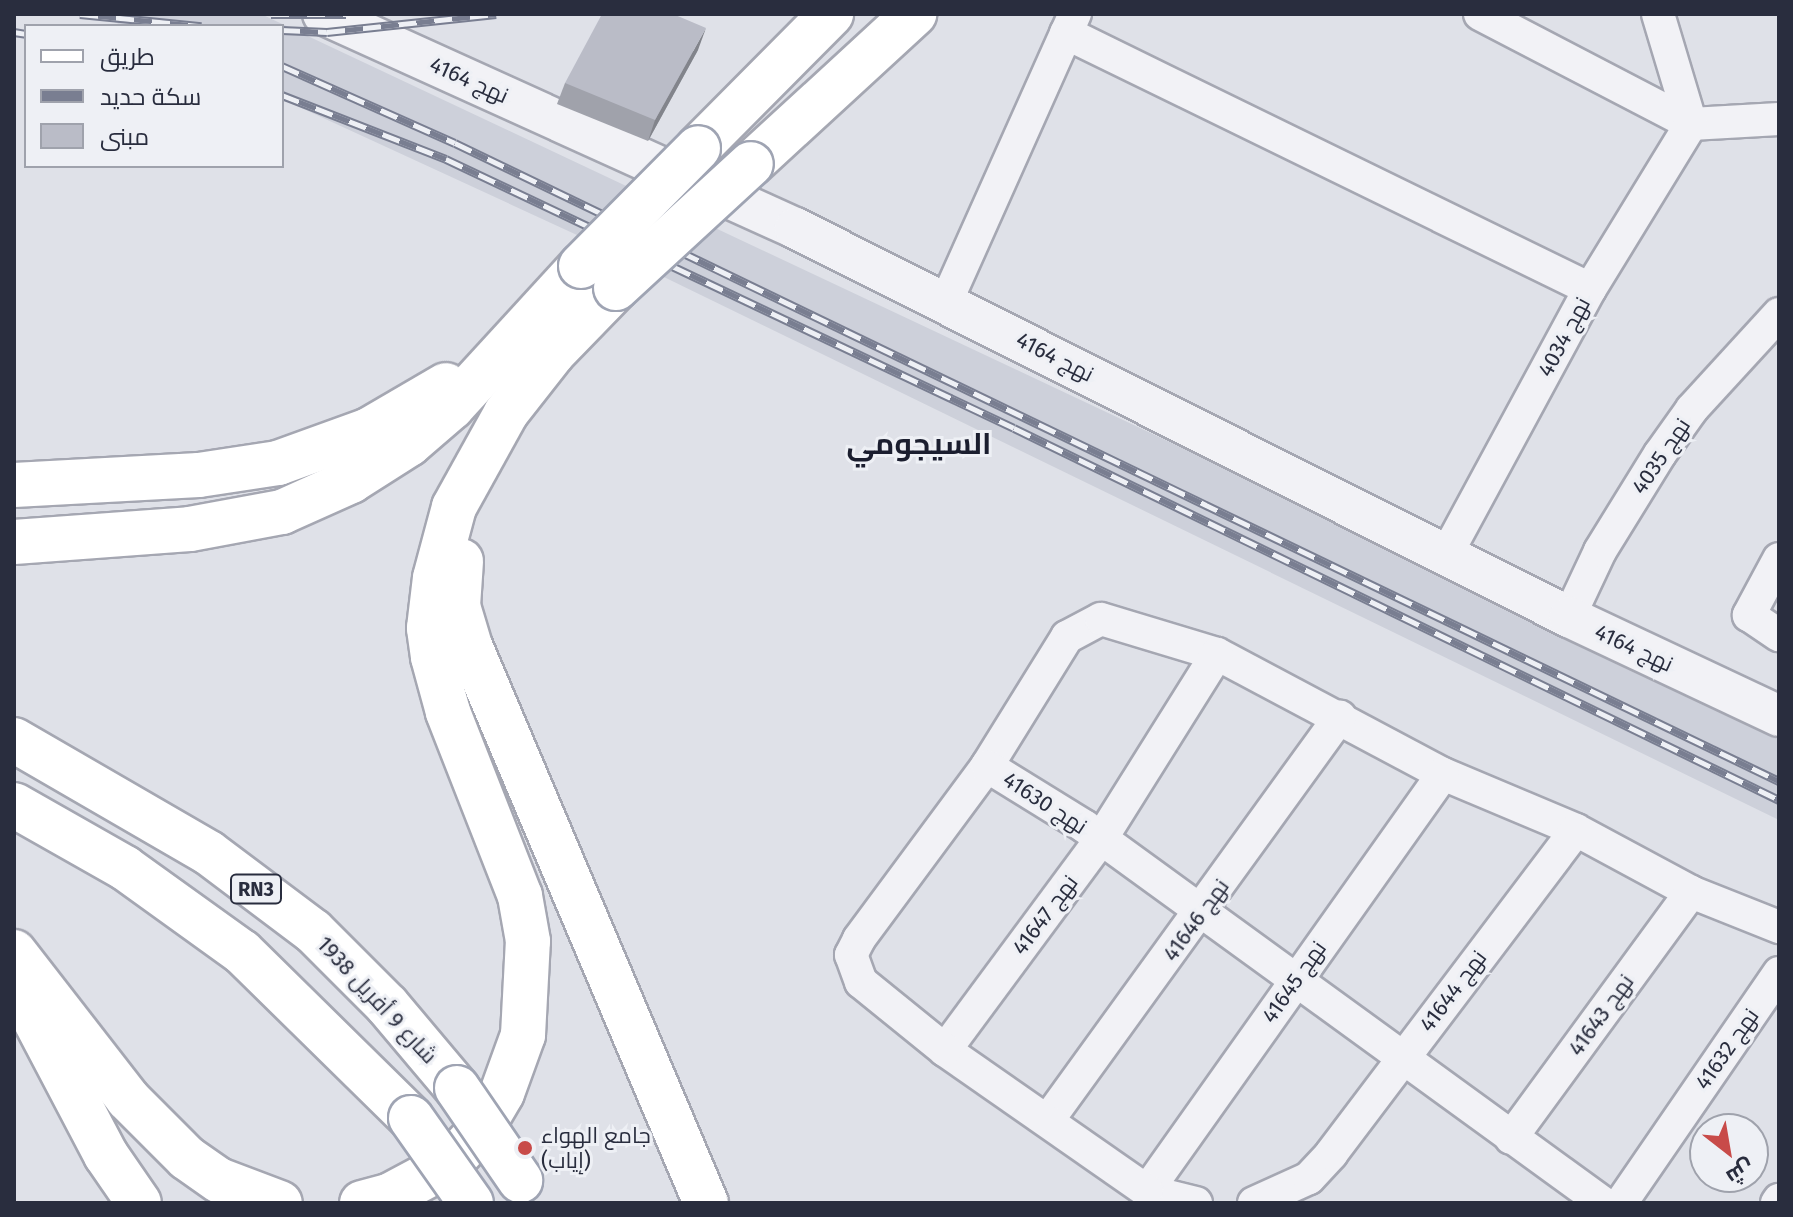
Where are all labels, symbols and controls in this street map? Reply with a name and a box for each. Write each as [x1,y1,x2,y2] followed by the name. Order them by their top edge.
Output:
[24,24,284,168] legend
[100,43,155,71] text: طريق
[426,51,512,109] street label: نهج 4164
[100,83,201,111] text: سكة حديد
[100,123,149,151] text: مبنى
[1532,293,1596,381] street label: نهج 4034
[1012,326,1098,388] street label: نهج 4164
[1626,413,1696,499] street label: نهج 4035
[847,426,991,462] district label: السيجومي
[1591,618,1677,678] street label: نهج 4164
[998,766,1092,840] street label: نهج 41630
[1007,870,1083,960] street label: نهج 41647
[230,873,282,905] road number: RN3
[1157,874,1235,966] street label: نهج 41646
[311,931,443,1069] street label: شارع 9 أفريل 1938
[1256,936,1332,1028] street label: نهج 41645
[1414,945,1492,1037] street label: نهج 41644
[1563,969,1639,1061] street label: نهج 41643
[1689,1003,1765,1095] street label: نهج 41632
[1689,1113,1769,1193] north arrow
[541,1122,651,1174] place label: جامع الهواء (إياب)
[516,1139,534,1157] marker: جامع الهواء (إياب)
[1722,1153,1760,1191] text: ش

